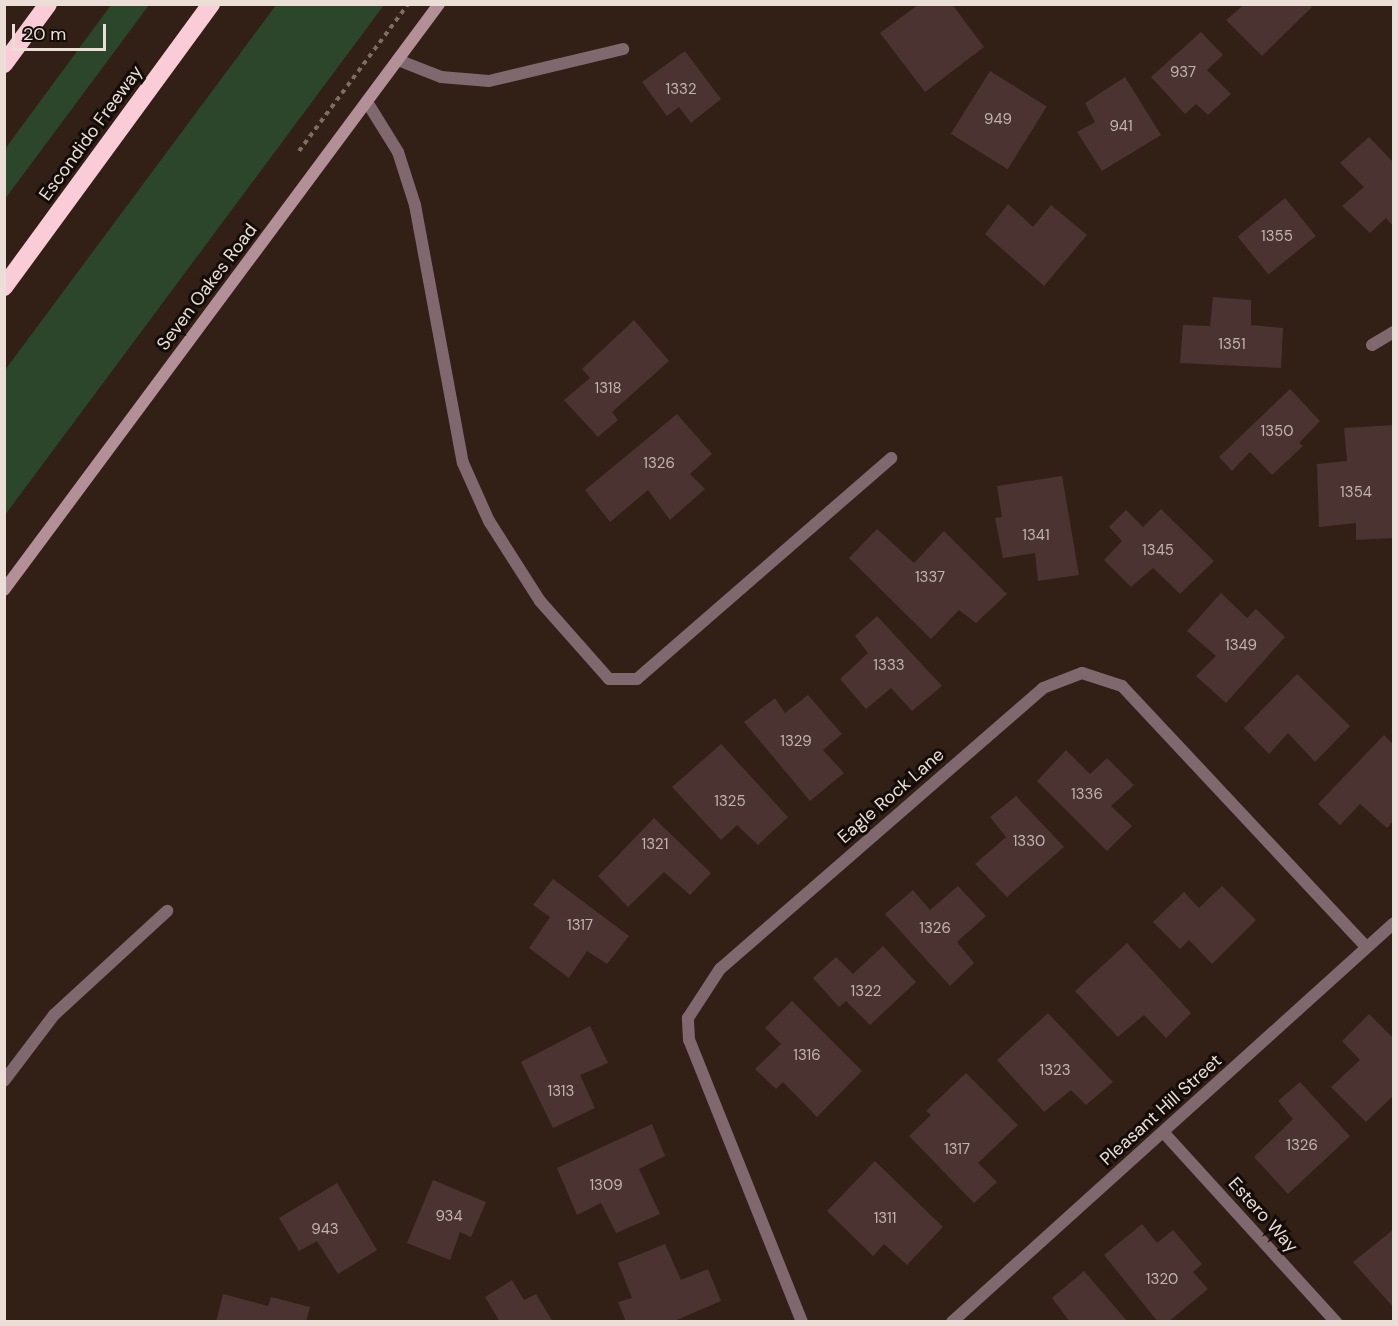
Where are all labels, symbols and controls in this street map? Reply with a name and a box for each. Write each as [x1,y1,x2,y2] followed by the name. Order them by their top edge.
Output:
[15,12,110,50] scale bar
[23,22,66,46] text: 20 m
[35,61,147,205] street label: Escondido Freeway
[1170,64,1196,82] house number: 937
[665,81,697,99] house number: 1332
[984,111,1012,129] house number: 949
[1109,118,1133,136] house number: 941
[152,219,262,355] street label: Seven Oakes Road
[1261,228,1293,246] house number: 1355
[1218,336,1246,354] house number: 1351
[594,380,622,398] house number: 1318
[1261,423,1293,441] house number: 1350
[643,455,675,473] house number: 1326
[1340,484,1372,502] house number: 1354
[1022,527,1050,545] house number: 1341
[1142,542,1174,560] house number: 1345
[915,569,945,587] house number: 1337
[1225,637,1257,655] house number: 1349
[873,657,905,675] house number: 1333
[780,733,812,751] house number: 1329
[833,744,949,848] street label: Eagle Rock Lane
[1071,786,1103,804] house number: 1336
[714,793,746,811] house number: 1325
[1013,833,1045,851] house number: 1330
[642,836,668,854] house number: 1321
[567,917,593,935] house number: 1317
[919,920,951,938] house number: 1326
[851,983,881,1001] house number: 1322
[793,1047,821,1065] house number: 1316
[1096,1050,1226,1170] street label: Pleasant Hill Street
[1039,1062,1071,1080] house number: 1323
[548,1083,574,1101] house number: 1313
[1286,1137,1318,1155] house number: 1326
[944,1141,970,1159] house number: 1317
[1224,1173,1302,1257] street label: Estero Way
[589,1177,623,1195] house number: 1309
[435,1208,463,1226] house number: 934
[874,1210,896,1228] house number: 1311
[311,1221,339,1239] house number: 943
[1146,1271,1178,1289] house number: 1320

